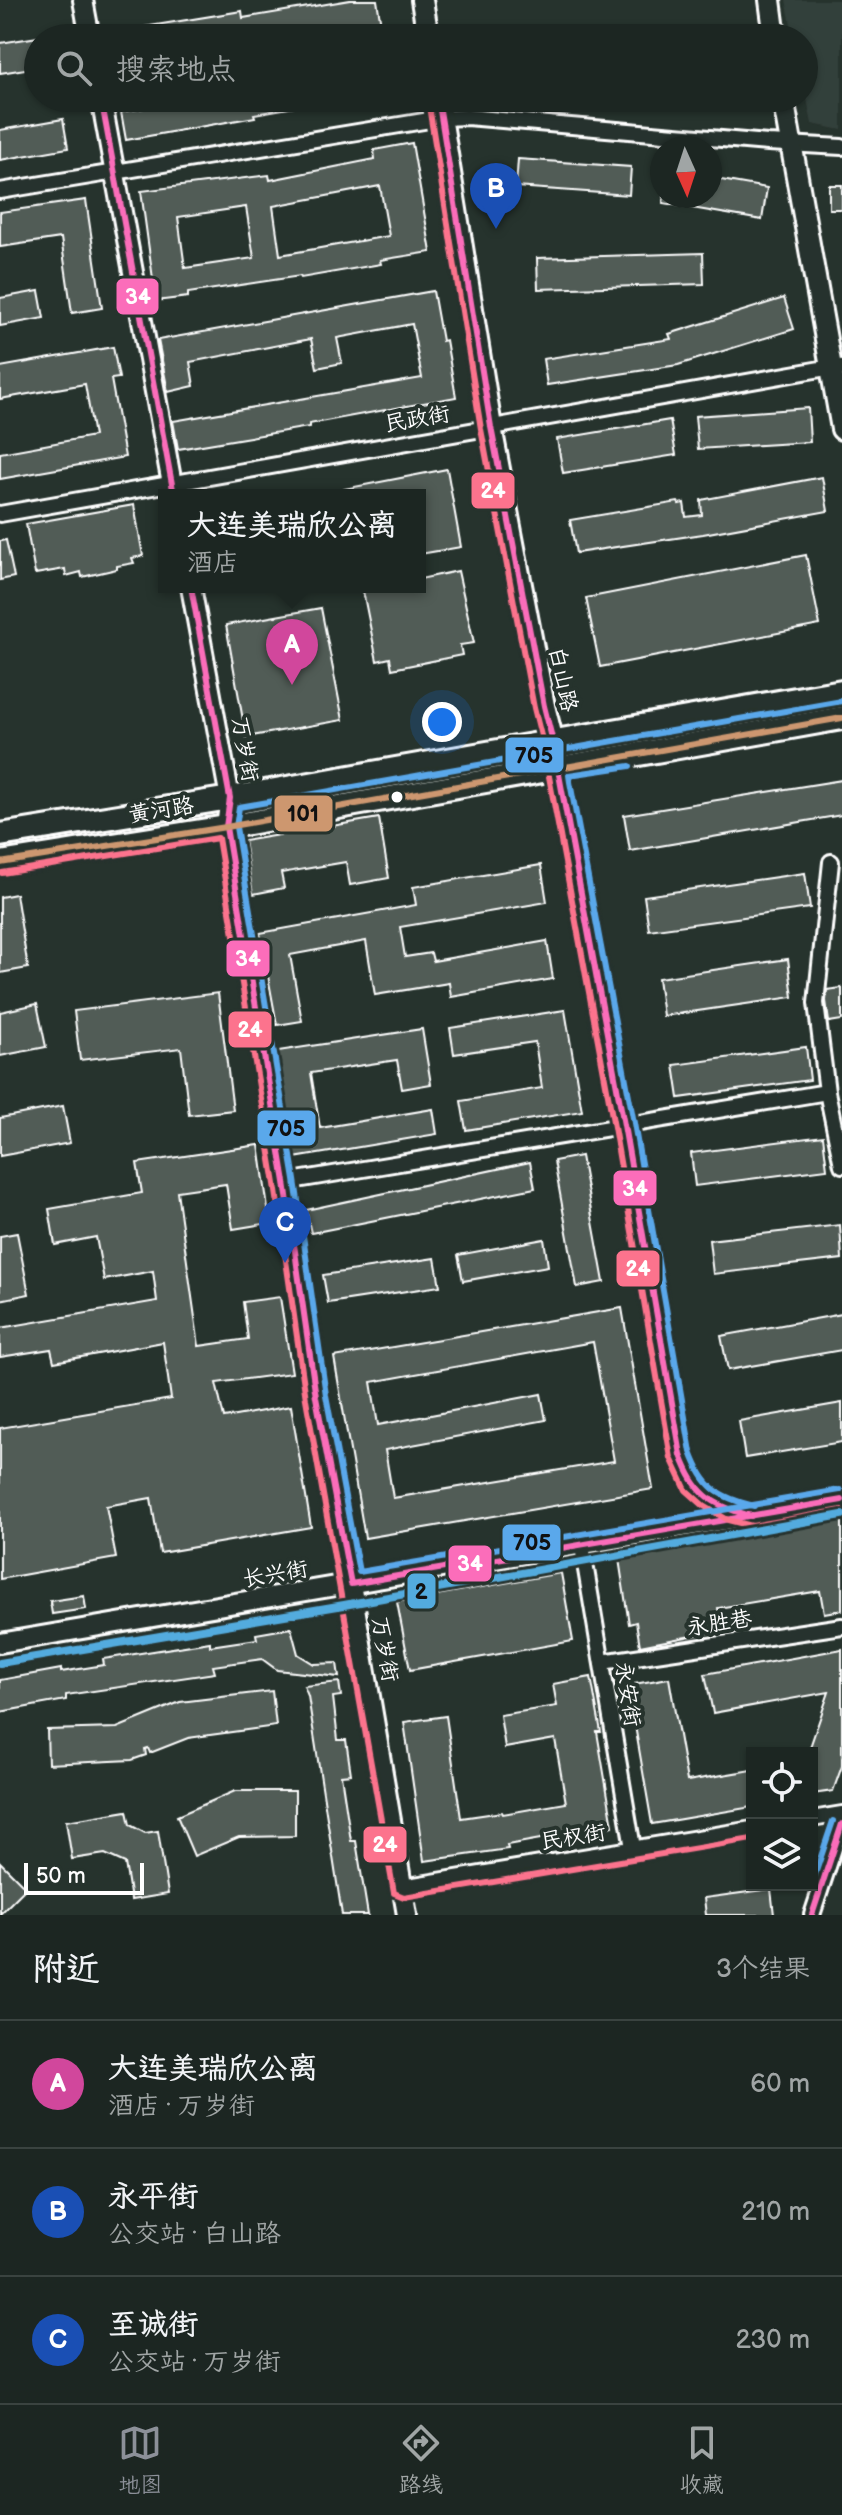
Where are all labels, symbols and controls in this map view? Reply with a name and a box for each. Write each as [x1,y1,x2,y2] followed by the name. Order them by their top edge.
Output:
[24,24,818,112] search box
[52,46,96,90] icon: search
[116,52,236,88] text: 搜索地点
[650,136,722,208] north arrow
[470,163,522,229] pin: B
[115,277,160,316] line badge: 34
[125,284,151,311] text: 34
[382,400,452,439] street label: 民政街
[470,471,516,510] line badge: 24
[480,478,506,505] text: 24
[158,489,426,593] popup
[187,508,397,544] text: 大连美瑞欣公离
[187,548,239,579] text: 酒店
[266,619,318,685] pin: A
[542,644,583,714] street label: 白山路
[422,702,462,742] your location
[225,714,264,784] street label: 万岁街
[504,736,565,774] line badge: 705
[515,743,554,770] text: 705
[389,789,405,805] unlabelled marker
[127,792,196,829] street label: 黄河路
[273,794,334,833] line badge: 101
[287,801,319,828] text: 101
[225,939,271,978] line badge: 34
[235,946,261,973] text: 34
[227,1010,273,1049] line badge: 24
[237,1017,263,1044] text: 24
[256,1109,317,1147] line badge: 705
[267,1116,306,1143] text: 705
[612,1169,658,1207] line badge: 34
[622,1176,648,1203] text: 34
[259,1197,311,1263] pin: C
[615,1249,661,1288] line badge: 24
[625,1256,651,1283] text: 24
[501,1523,562,1562] line badge: 705
[513,1530,552,1557] text: 705
[447,1544,493,1583] line badge: 34
[457,1551,483,1578] text: 34
[240,1555,310,1594] street label: 长兴街
[406,1572,437,1610] line badge: 2
[414,1579,428,1606] text: 2
[685,1605,754,1642] street label: 永胜巷
[365,1614,404,1684] street label: 万岁街
[609,1660,646,1729] street label: 永安街
[746,1747,818,1891] map controls
[746,1747,818,1819] button: locate
[539,1819,608,1856] street label: 民权街
[746,1819,818,1891] button: layers
[362,1825,408,1864] line badge: 24
[372,1832,398,1859] text: 24
[24,1859,144,1895] scale bar
[36,1863,86,1890] text: 50 m
[32,1949,100,1990] text: 附近
[716,1954,810,1985] text: 3个结果
[108,2051,318,2087] text: 大连美瑞欣公离
[50,2069,66,2100] text: A
[750,2069,810,2100] text: 60 m
[108,2091,255,2122] text: 酒店 · 万岁街
[108,2179,198,2215] text: 永平街
[49,2197,67,2228] text: B
[741,2197,810,2228] text: 210 m
[108,2219,281,2250] text: 公交站 · 白山路
[108,2307,198,2343] text: 至诚街
[49,2325,67,2356] text: C
[735,2325,810,2356] text: 230 m
[108,2347,281,2378] text: 公交站 · 万岁街
[118,2421,162,2499] tab: 地图
[399,2421,443,2499] tab: 路线
[680,2421,724,2499] tab: 收藏

